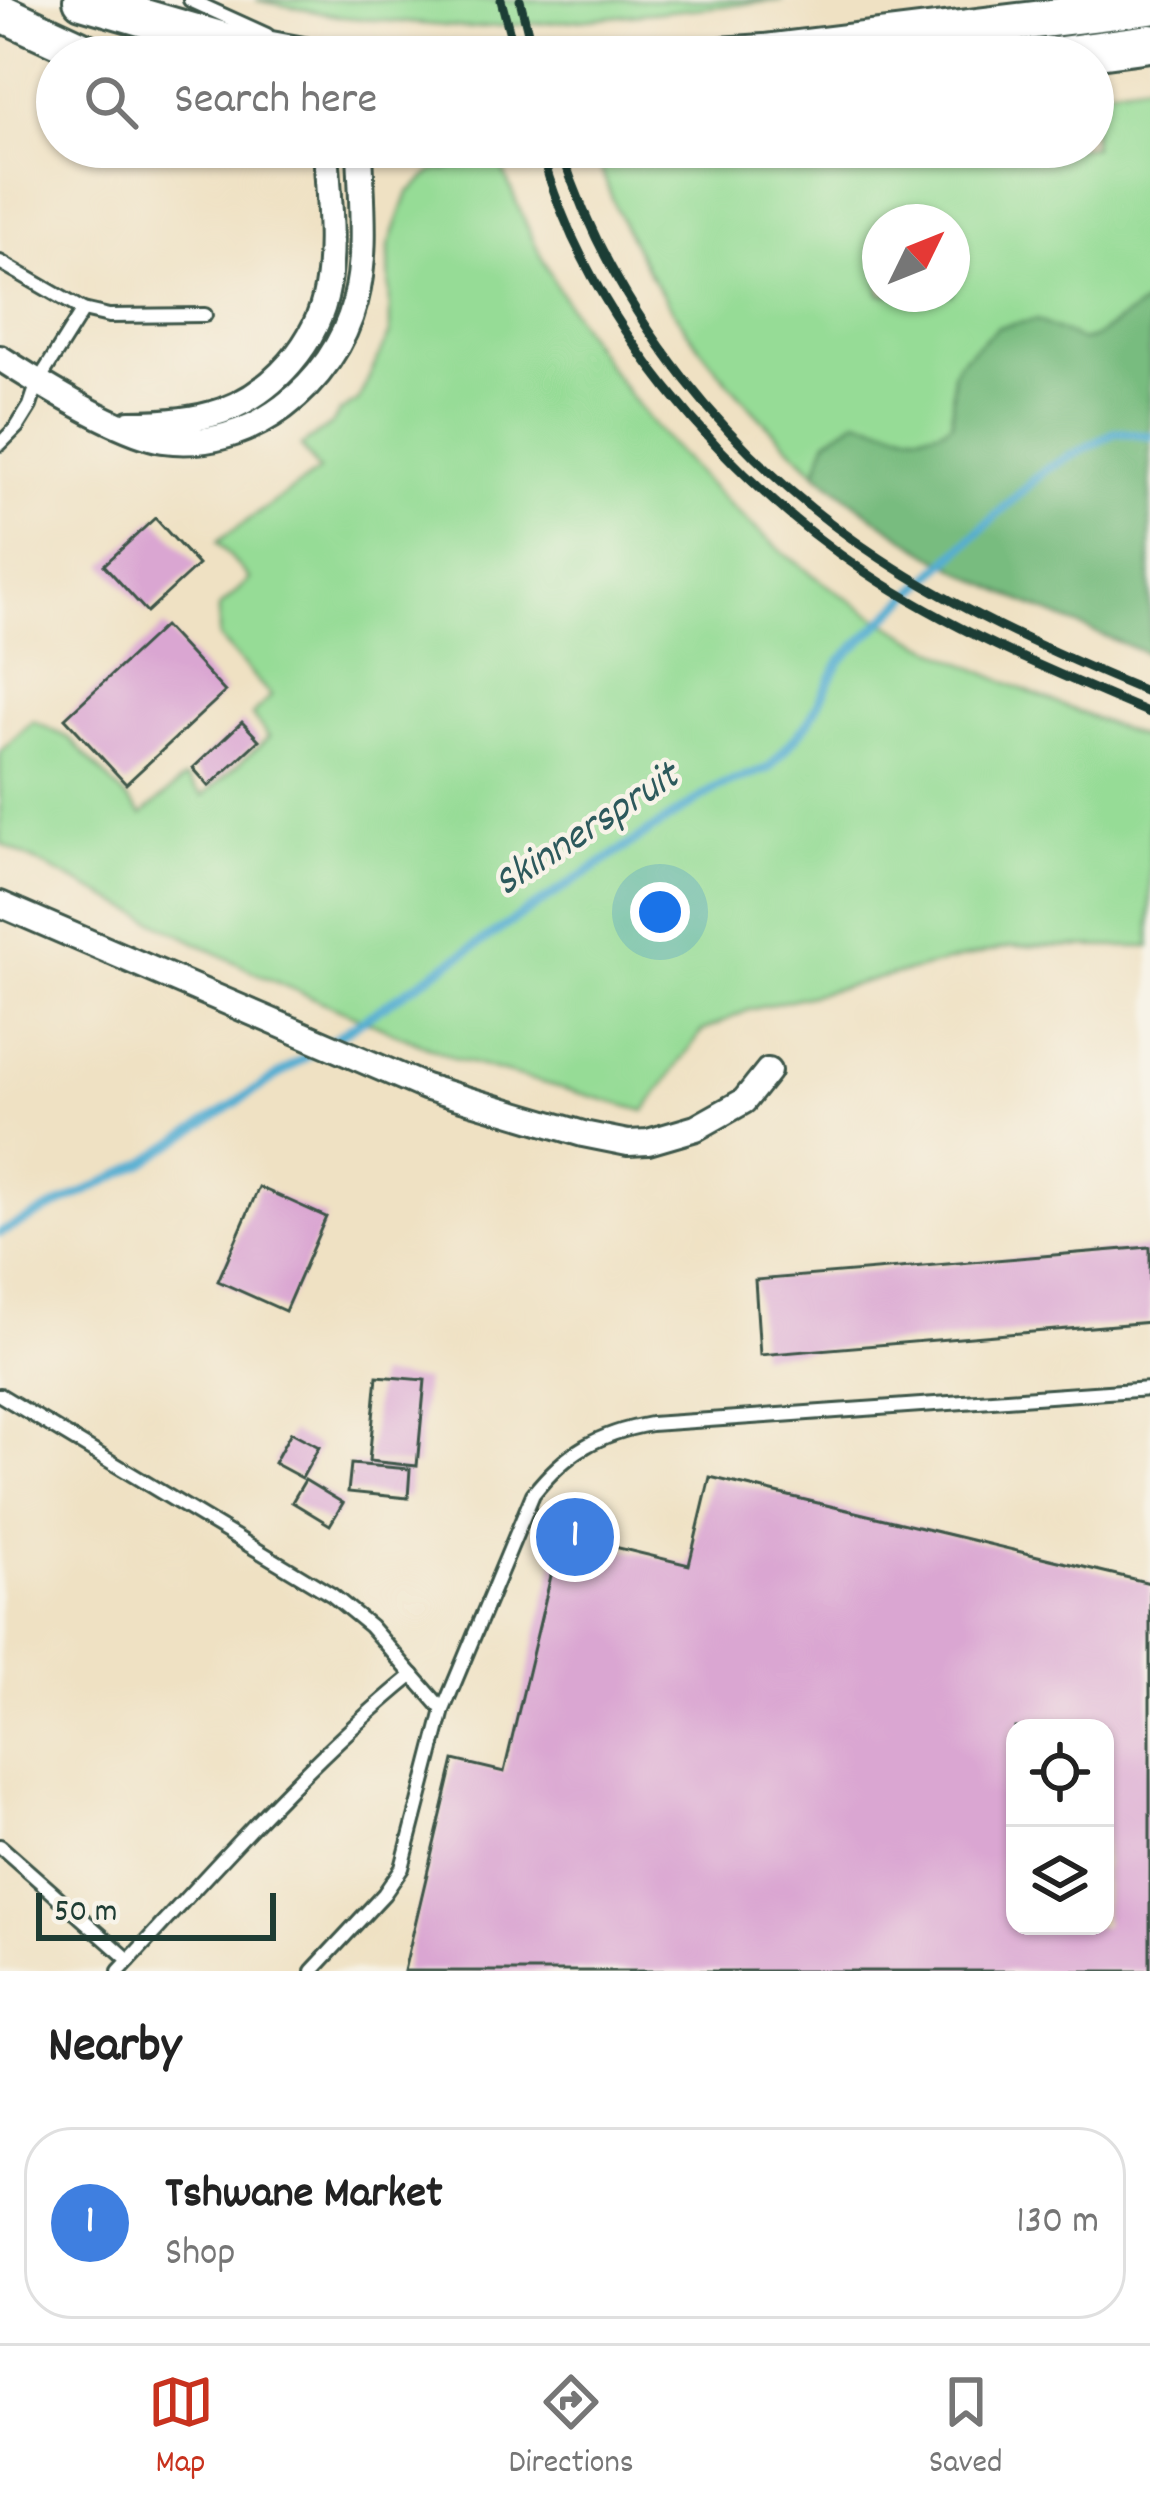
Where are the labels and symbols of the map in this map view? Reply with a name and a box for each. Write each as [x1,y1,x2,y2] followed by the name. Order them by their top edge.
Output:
[862,204,970,312] north arrow
[484,748,695,914] water label: Skinnerspruit
[630,882,690,942] your location
[536,1492,614,1582] pin: 1
[36,1887,276,1940] scale bar

